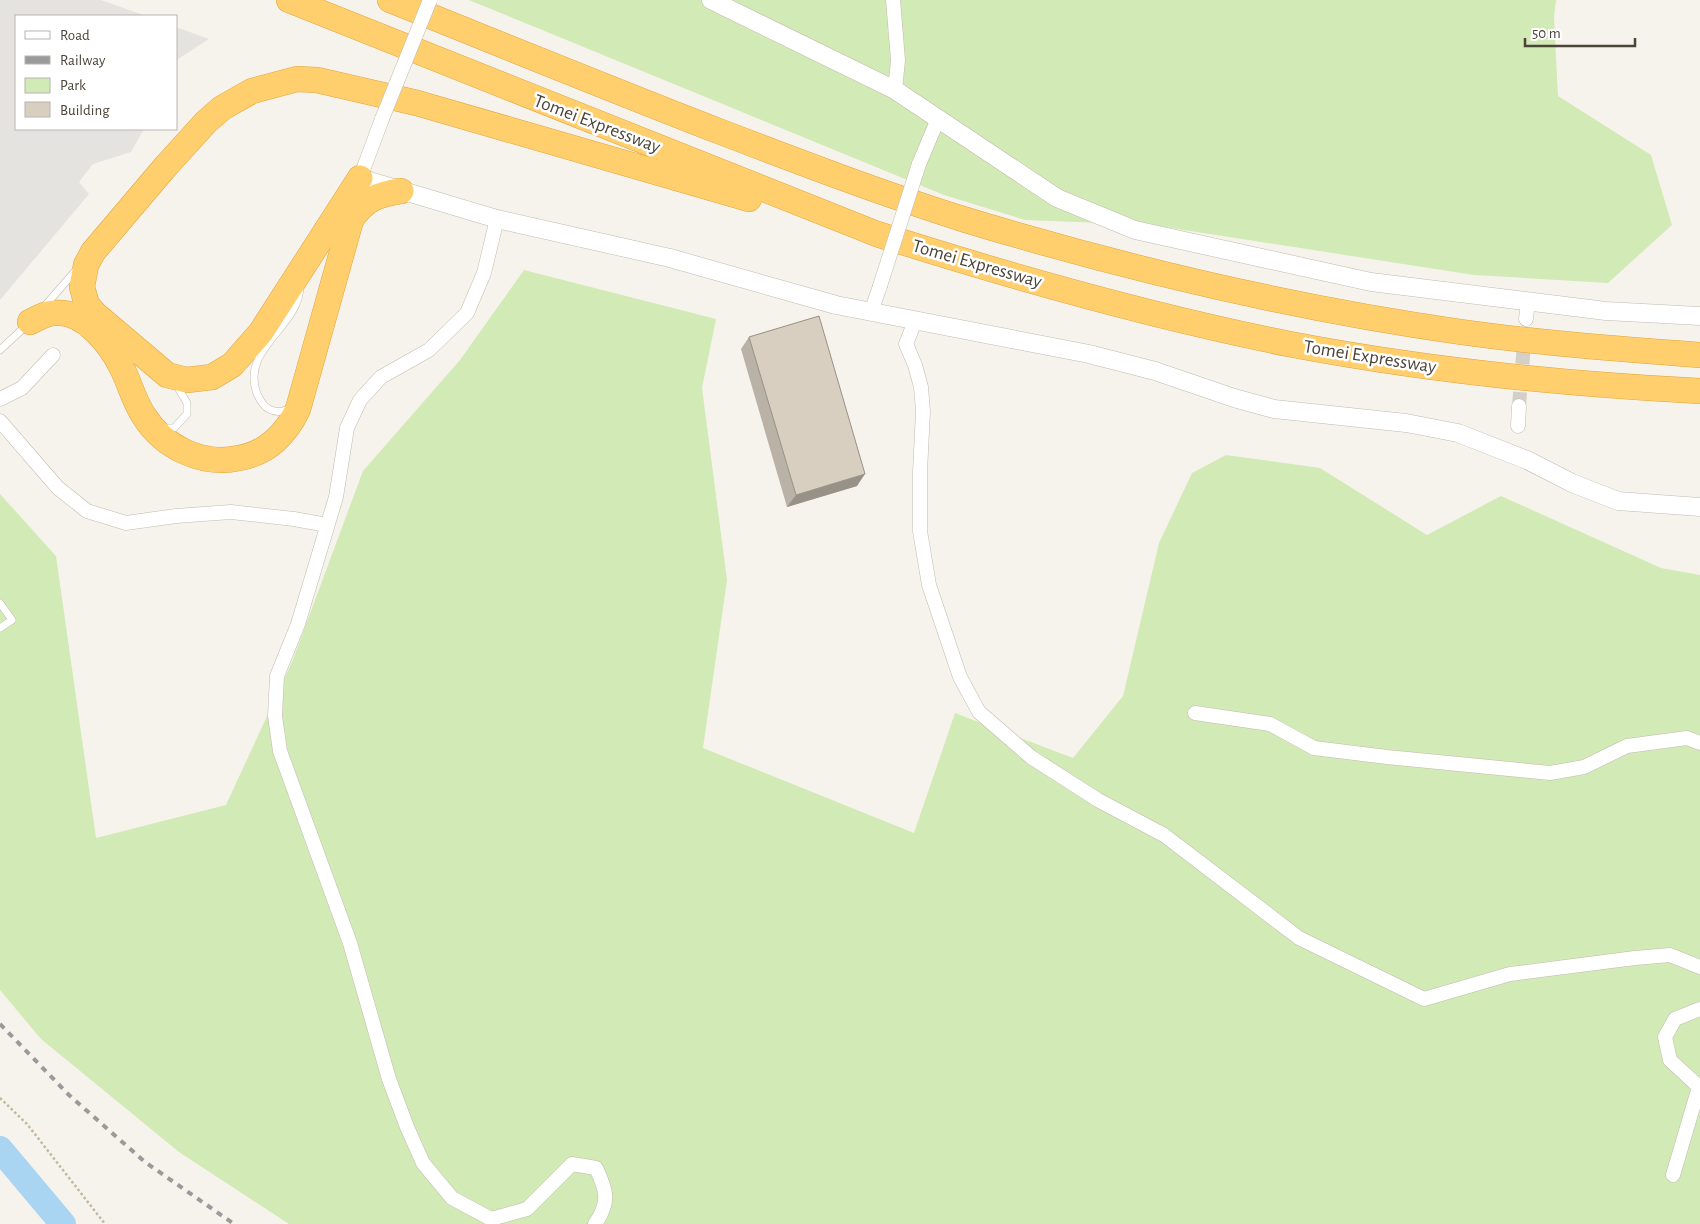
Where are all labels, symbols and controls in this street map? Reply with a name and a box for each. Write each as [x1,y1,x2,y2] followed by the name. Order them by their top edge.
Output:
[15,15,178,130] legend
[1525,15,1635,47] scale bar
[1532,26,1561,41] text: 50 m
[60,28,90,43] text: Road
[60,53,106,68] text: Railway
[60,78,86,93] text: Park
[531,91,663,157] street label: Tomei Expressway
[60,103,110,118] text: Building
[910,236,1044,292] street label: Tomei Expressway
[1302,337,1438,377] street label: Tomei Expressway

